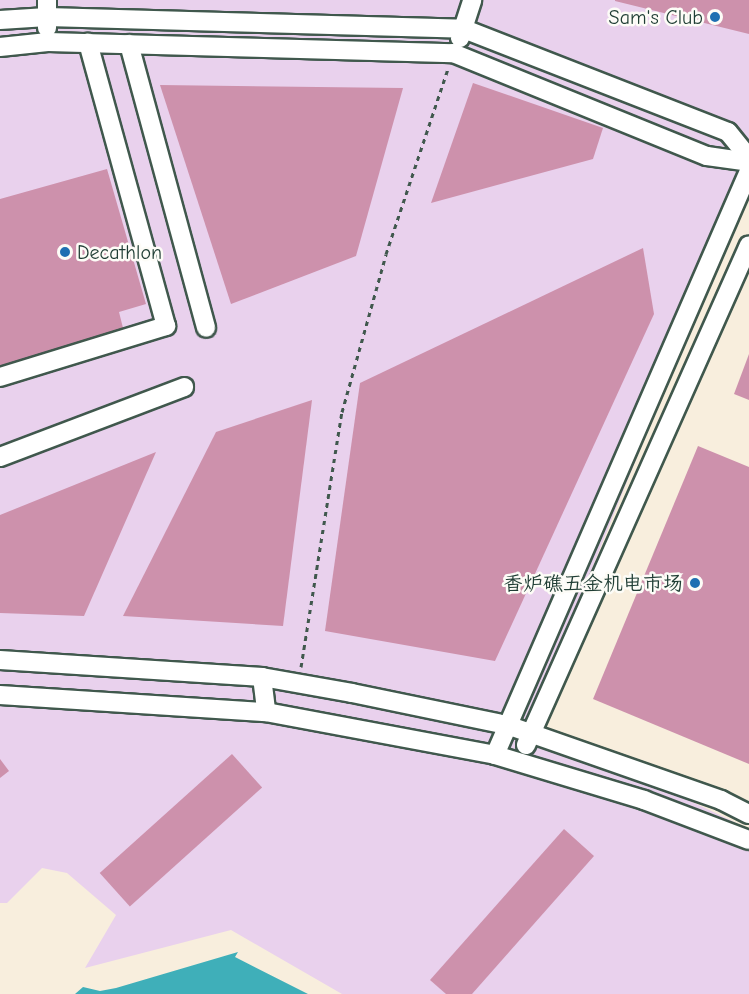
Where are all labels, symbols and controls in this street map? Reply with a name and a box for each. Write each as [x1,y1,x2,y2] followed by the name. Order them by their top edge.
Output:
[609,5,703,29] place label: Sam's Club
[708,10,722,24] marker: Sam's Club
[77,240,162,264] place label: Decathlon
[58,245,72,259] marker: Decathlon
[503,571,683,595] place label: 香炉礁五金机电市场
[688,576,702,590] marker: 香炉礁五金机电市场

